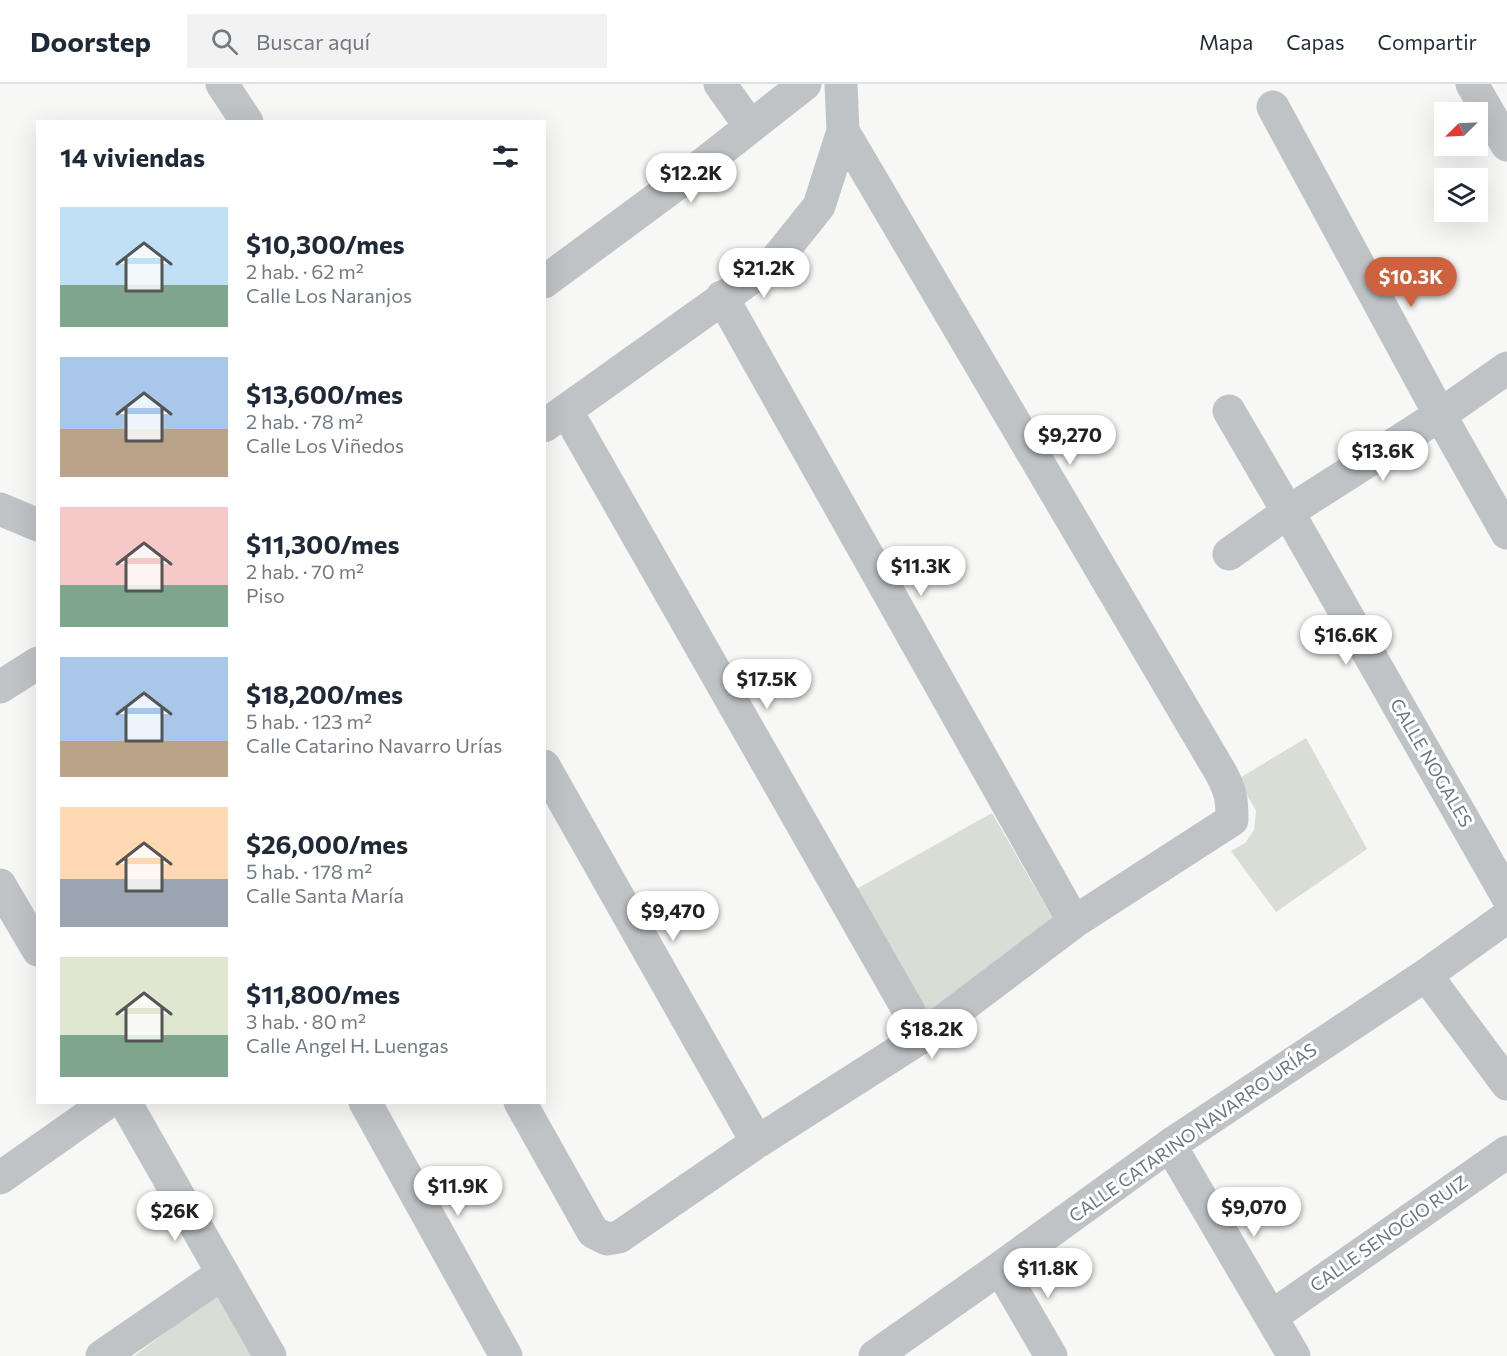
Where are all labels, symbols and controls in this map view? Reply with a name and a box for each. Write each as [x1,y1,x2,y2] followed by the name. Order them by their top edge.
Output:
[187,14,607,68] search box
[30,24,151,58] text: Doorstep
[208,25,241,58] icon: search
[256,28,370,55] text: Buscar aquí
[1199,29,1253,54] text: Mapa
[1286,29,1345,54] text: Capas
[1378,29,1477,54] text: Compartir
[1434,102,1488,156] north arrow
[1434,102,1488,222] map controls
[489,140,522,173] icon: filters
[60,141,205,172] text: 14 viviendas
[642,153,740,204] pin: $12.2K
[660,160,722,184] text: $12.2K
[1434,168,1488,222] button: layers
[246,228,405,259] text: $10,300/mes
[108,231,180,303] icon: home
[715,248,813,299] pin: $21.2K
[733,255,795,279] text: $21.2K
[1362,257,1460,308] pin: $10.3K
[246,259,364,283] text: 2 hab. · 62 m²
[1379,264,1443,288] text: $10.3K
[246,283,412,307] text: Calle Los Naranjos
[246,378,403,409] text: $13,600/mes
[108,381,180,453] icon: home
[246,409,363,433] text: 2 hab. · 78 m²
[1021,415,1119,466] pin: $9,270
[1038,422,1102,446] text: $9,270
[1334,431,1432,482] pin: $13.6K
[246,433,404,457] text: Calle Los Viñedos
[1351,438,1415,462] text: $13.6K
[246,528,400,559] text: $11,300/mes
[108,531,180,603] icon: home
[872,546,970,597] pin: $11.3K
[891,553,951,577] text: $11.3K
[246,559,364,583] text: 2 hab. · 70 m²
[246,583,285,607] text: Piso
[1297,615,1395,666] pin: $16.6K
[1314,622,1378,646] text: $16.6K
[718,659,816,710] pin: $17.5K
[737,666,797,690] text: $17.5K
[246,678,403,709] text: $18,200/mes
[108,681,180,753] icon: home
[1386,694,1478,831] street label: CALLE NOGALES
[246,709,372,733] text: 5 hab. · 123 m²
[246,733,502,757] text: Calle Catarino Navarro Urías
[246,828,408,859] text: $26,000/mes
[108,831,180,903] icon: home
[246,859,372,883] text: 5 hab. · 178 m²
[246,883,404,907] text: Calle Santa María
[624,891,722,942] pin: $9,470
[641,898,705,922] text: $9,470
[246,978,400,1009] text: $11,800/mes
[108,981,180,1053] icon: home
[246,1009,366,1033] text: 3 hab. · 80 m²
[883,1009,981,1060] pin: $18.2K
[900,1016,964,1040] text: $18.2K
[246,1033,449,1057] text: Calle Angel H. Luengas
[1064,1038,1320,1226] street label: CALLE CATARINO NAVARRO URÍAS
[409,1166,507,1217] pin: $11.9K
[1305,1170,1471,1296] street label: CALLE SENOGIO RUIZ
[428,1173,488,1197] text: $11.9K
[1205,1187,1303,1238] pin: $9,070
[139,1191,211,1242] pin: $26K
[1221,1194,1287,1218] text: $9,070
[150,1198,200,1222] text: $26K
[999,1248,1097,1299] pin: $11.8K
[1018,1255,1078,1279] text: $11.8K

